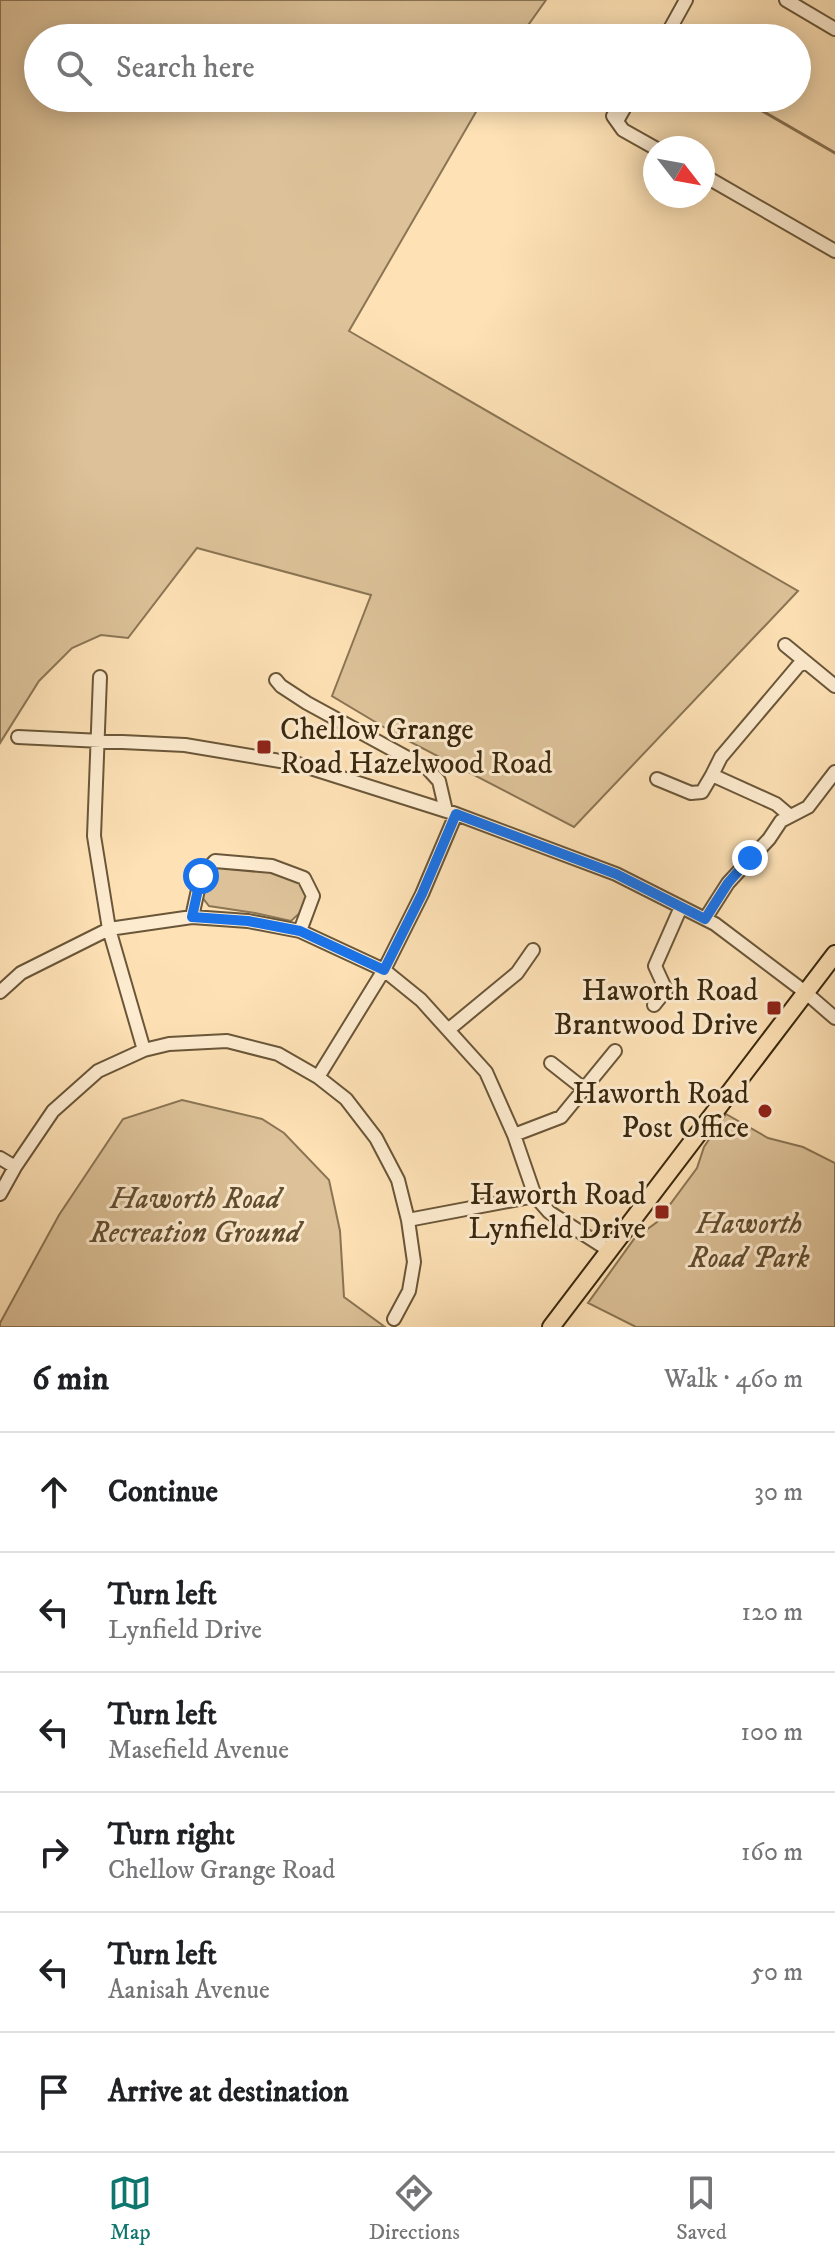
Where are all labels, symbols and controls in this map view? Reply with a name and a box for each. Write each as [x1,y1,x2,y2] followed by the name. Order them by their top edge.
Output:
[24,24,811,112] search box
[52,46,96,90] icon: search
[116,50,255,87] text: Search here
[643,136,715,208] north arrow
[280,712,553,783] place label: Chellow Grange Road Hazelwood Road
[255,738,273,756] marker: Chellow Grange Road Hazelwood Road
[732,840,768,876] route end
[183,858,219,894] route start
[554,973,758,1044] place label: Haworth Road Brantwood Drive
[765,999,783,1017] marker: Haworth Road Brantwood Drive
[572,1076,749,1147] place label: Haworth Road Post Office
[756,1102,774,1120] marker: Haworth Road Post Office
[468,1177,646,1248] place label: Haworth Road Lynfield Drive
[89,1181,305,1252] park label: Haworth Road Recreation Ground
[653,1203,671,1221] marker: Haworth Road Lynfield Drive
[687,1206,810,1277] park label: Haworth Road Park
[32,1358,109,1400] text: 6 min
[664,1363,803,1396] text: Walk · 460 m
[32,1470,76,1514] icon: ahead
[108,1474,218,1511] text: Continue
[754,1476,803,1509] text: 30 m
[108,1577,217,1614] text: Turn left
[32,1590,76,1634] icon: left
[742,1596,803,1629] text: 120 m
[108,1614,262,1647] text: Lynfield Drive
[108,1697,217,1734] text: Turn left
[32,1710,76,1754] icon: left
[740,1716,803,1749] text: 100 m
[108,1734,289,1767] text: Masefield Avenue
[108,1817,235,1854] text: Turn right
[32,1830,76,1874] icon: right
[741,1836,803,1869] text: 160 m
[108,1854,335,1887] text: Chellow Grange Road
[108,1937,217,1974] text: Turn left
[32,1950,76,1994] icon: left
[751,1956,803,1989] text: 50 m
[108,1974,270,2007] text: Aanisah Avenue
[32,2070,76,2114] icon: arrive
[108,2074,349,2111] text: Arrive at destination
[108,2171,152,2246] tab: Map
[369,2171,460,2246] tab: Directions
[676,2171,727,2246] tab: Saved

